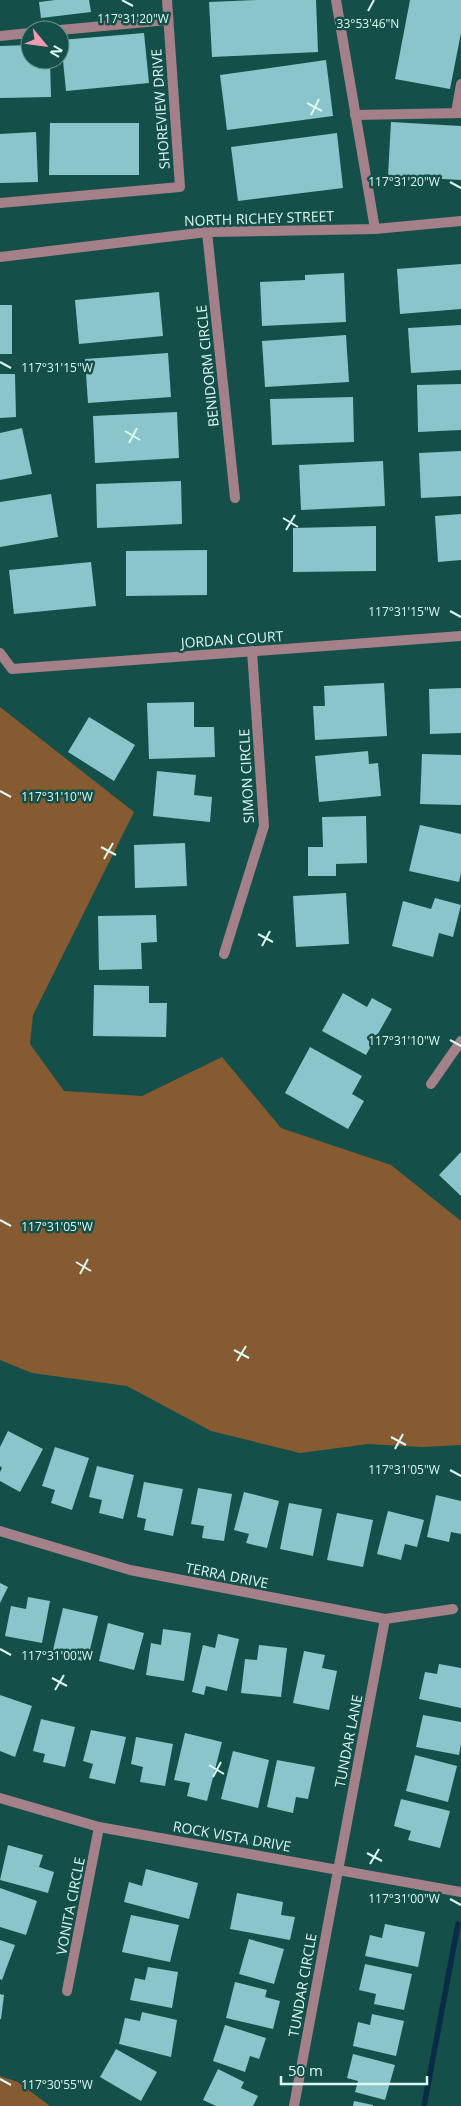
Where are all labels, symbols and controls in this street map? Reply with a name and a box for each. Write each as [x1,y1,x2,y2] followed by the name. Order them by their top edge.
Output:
[97,10,169,27] text: 117°31'20"W
[337,15,399,32] text: 33°53'46"N
[20,20,70,70] north arrow
[46,42,68,61] text: N
[146,48,174,170] street label: SHOREVIEW DRIVE
[368,173,440,190] text: 117°31'20"W
[184,206,335,230] street label: NORTH RICHEY STREET
[191,304,223,428] street label: BENIDORM CIRCLE
[21,359,93,376] text: 117°31'15"W
[368,603,440,620] text: 117°31'15"W
[178,626,284,652] street label: JORDAN COURT
[234,728,258,824] street label: SIMON CIRCLE
[21,788,93,805] text: 117°31'10"W
[368,1032,440,1049] text: 117°31'10"W
[21,1218,93,1235] text: 117°31'05"W
[368,1461,440,1478] text: 117°31'05"W
[184,1558,270,1592] street label: TERRA DRIVE
[21,1647,93,1664] text: 117°31'00"W
[330,1693,366,1789] street label: TUNDAR LANE
[171,1816,293,1856] street label: ROCK VISTA DRIVE
[51,1856,89,1956] street label: VONITA CIRCLE
[368,1890,440,1907] text: 117°31'00"W
[284,1932,320,2038] street label: TUNDAR CIRCLE
[281,2054,427,2086] scale bar
[288,2060,323,2080] text: 50 m
[21,2076,93,2093] text: 117°30'55"W

